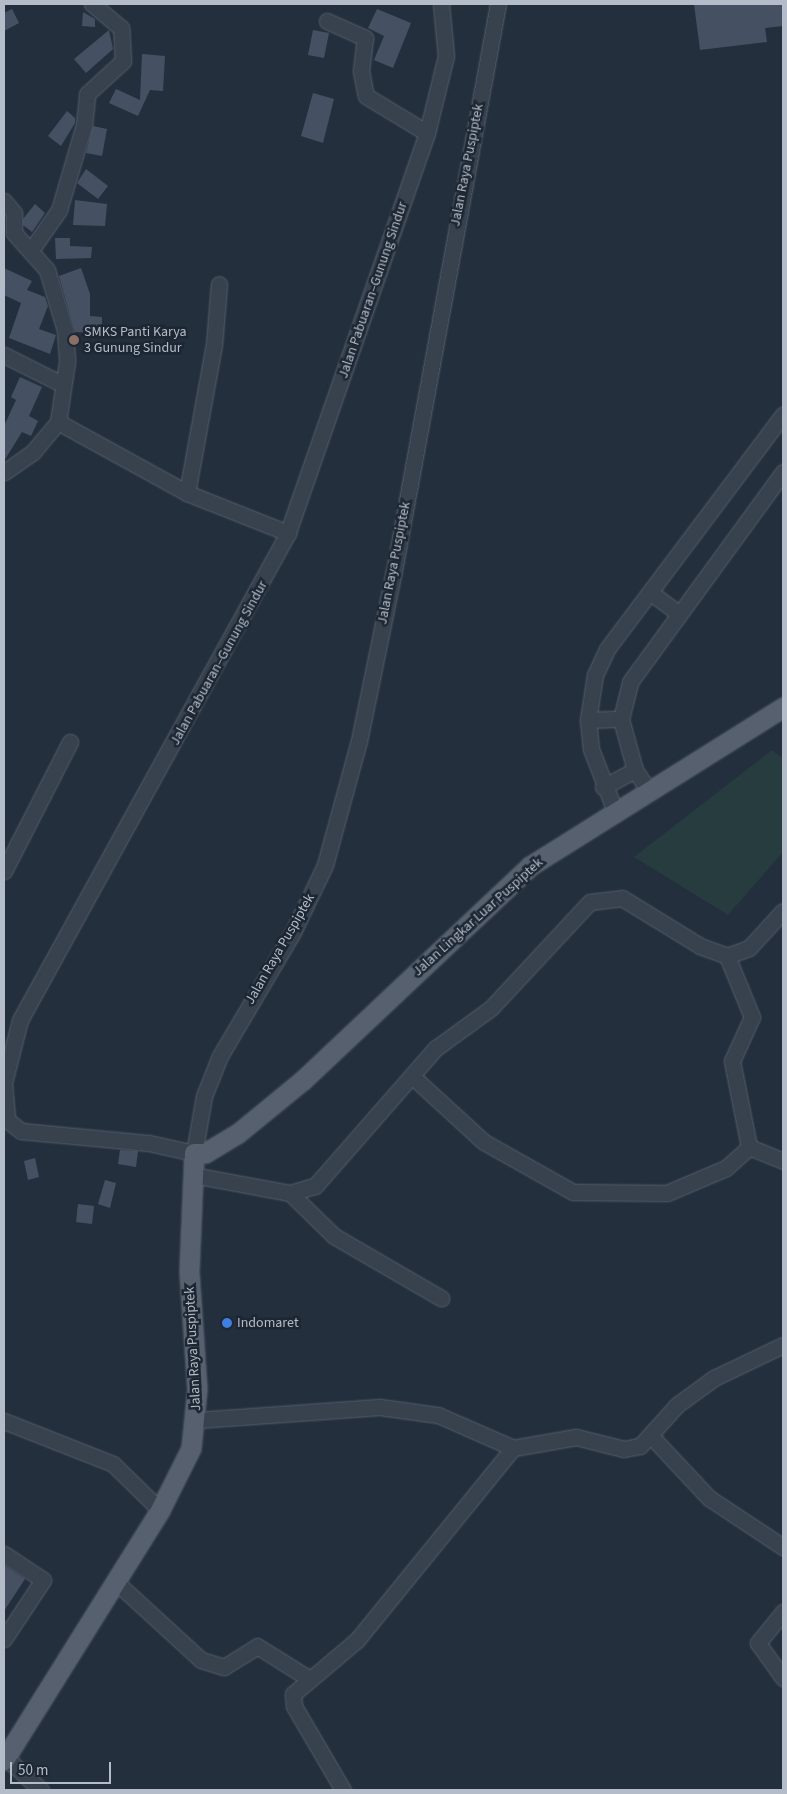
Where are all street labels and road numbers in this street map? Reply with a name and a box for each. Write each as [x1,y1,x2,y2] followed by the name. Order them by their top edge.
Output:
[447,102,487,228] street label: Jalan Raya Puspiptek
[335,200,411,380] street label: Jalan Pabuaran–Gunung Sindur
[374,500,414,626] street label: Jalan Raya Puspiptek
[167,578,271,748] street label: Jalan Pabuaran–Gunung Sindur
[410,854,546,980] street label: Jalan Lingkar Luar Puspiptek
[242,891,318,1007] street label: Jalan Raya Puspiptek
[181,1286,205,1412] street label: Jalan Raya Puspiptek

